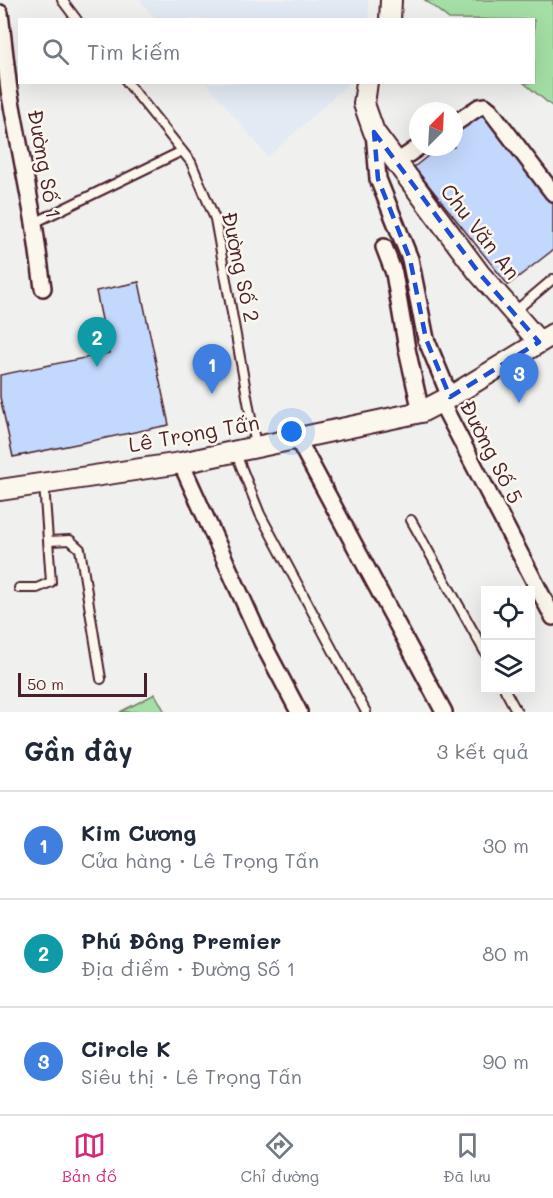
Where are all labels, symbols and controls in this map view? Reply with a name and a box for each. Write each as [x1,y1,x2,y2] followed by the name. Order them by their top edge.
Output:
[18,18,535,84] search box
[39,35,72,68] icon: search
[87,37,180,66] text: Tìm kiếm
[409,102,463,156] north arrow
[23,107,68,220] street label: Đường Số 1
[435,178,527,284] street label: Chu Văn An
[217,209,266,324] street label: Đường Số 2
[78,318,116,367] pin: 2
[192,344,232,394] pin: 1
[500,354,538,403] pin: 3
[455,395,530,508] street label: Đường Số 5
[126,408,261,457] street label: Lê Trọng Tấn
[277,417,306,446] your location
[481,586,535,694] map controls
[481,586,535,640] button: locate
[481,640,535,694] button: layers
[18,670,147,698] scale bar
[27,673,64,694] text: 50 m
[24,734,133,768] text: Gần đây
[436,738,529,764] text: 3 kết quả
[81,818,196,847] text: Kim Cương
[39,832,48,858] text: 1
[483,832,529,858] text: 30 m
[81,847,319,873] text: Cửa hàng · Lê Trọng Tấn
[81,926,281,955] text: Phú Đông Premier
[38,940,49,966] text: 2
[482,940,529,966] text: 80 m
[81,955,296,981] text: Địa điểm · Đường Số 1
[81,1034,171,1063] text: Circle K
[38,1048,50,1074] text: 3
[483,1048,529,1074] text: 90 m
[81,1063,302,1089] text: Siêu thị · Lê Trọng Tấn
[62,1129,117,1186] tab: Bản đồ
[241,1129,319,1186] tab: Chỉ đường
[443,1129,491,1186] tab: Đã lưu

